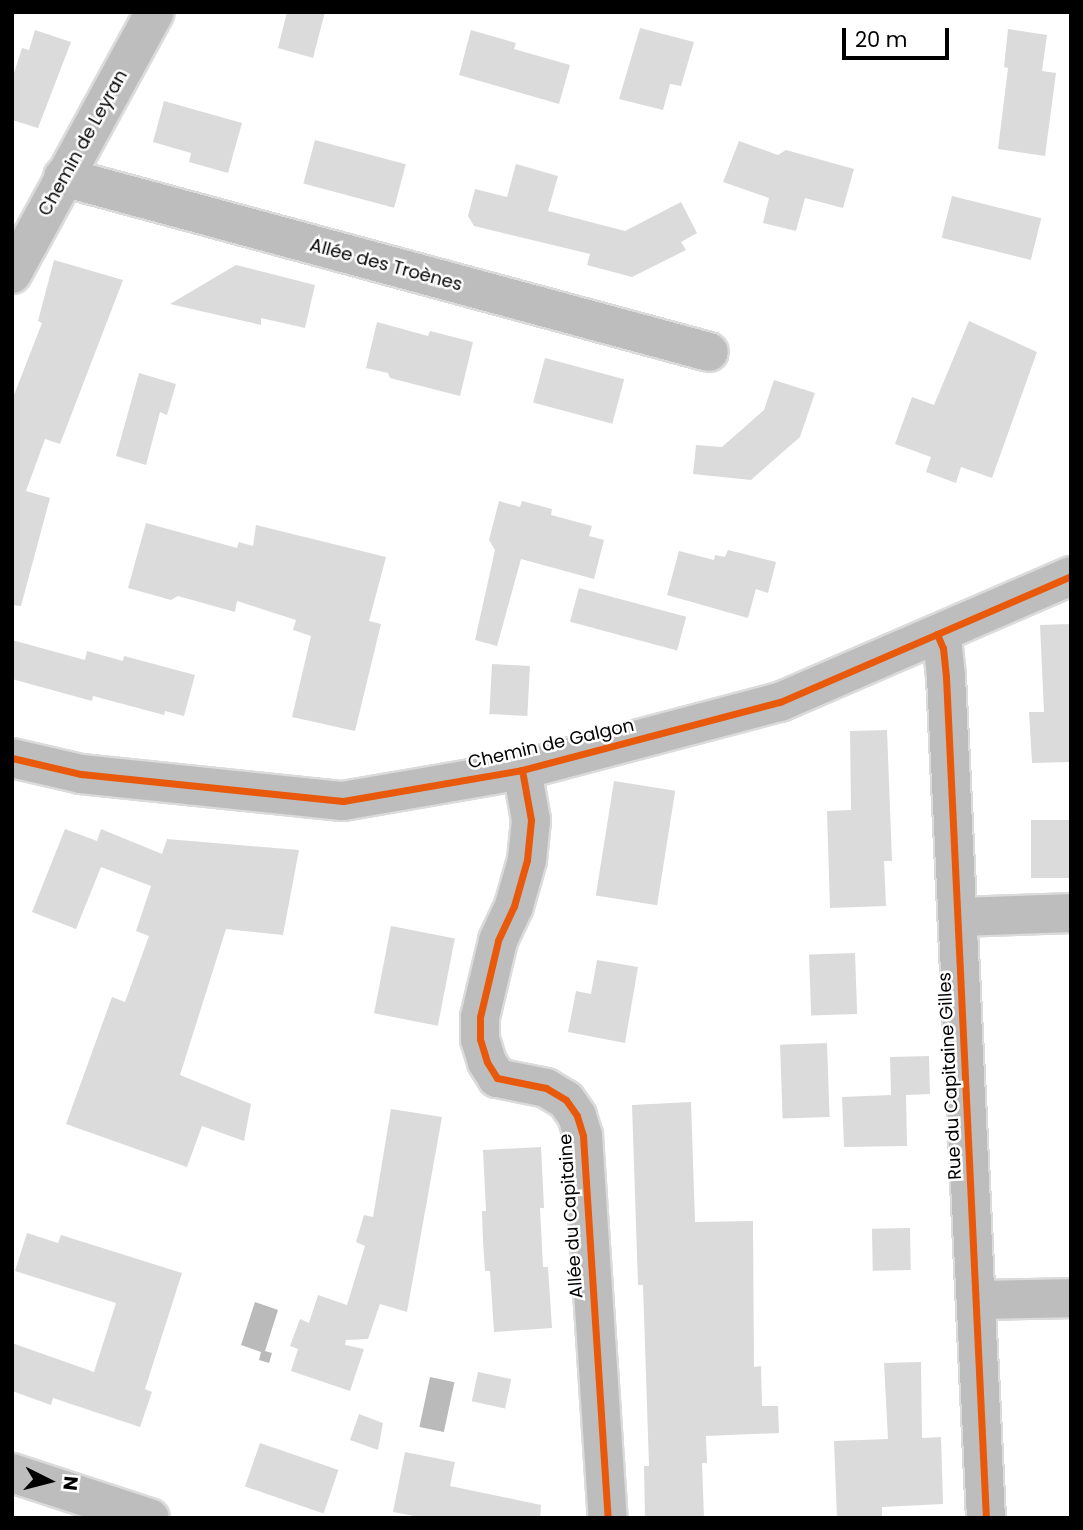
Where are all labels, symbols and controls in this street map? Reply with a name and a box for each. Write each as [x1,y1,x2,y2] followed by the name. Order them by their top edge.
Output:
[845,14,952,58] scale bar
[855,25,908,54] text: 20 m
[34,66,132,220] street label: Chemin de Leyran
[307,234,465,296] street label: Allée des Troènes
[466,714,636,774] street label: Chemin de Galgon
[934,972,966,1180] street label: Rue du Capitaine Gilles
[554,1133,588,1299] street label: Allée du Capitaine
[14,1446,84,1516] north arrow
[56,1475,85,1492] text: N

